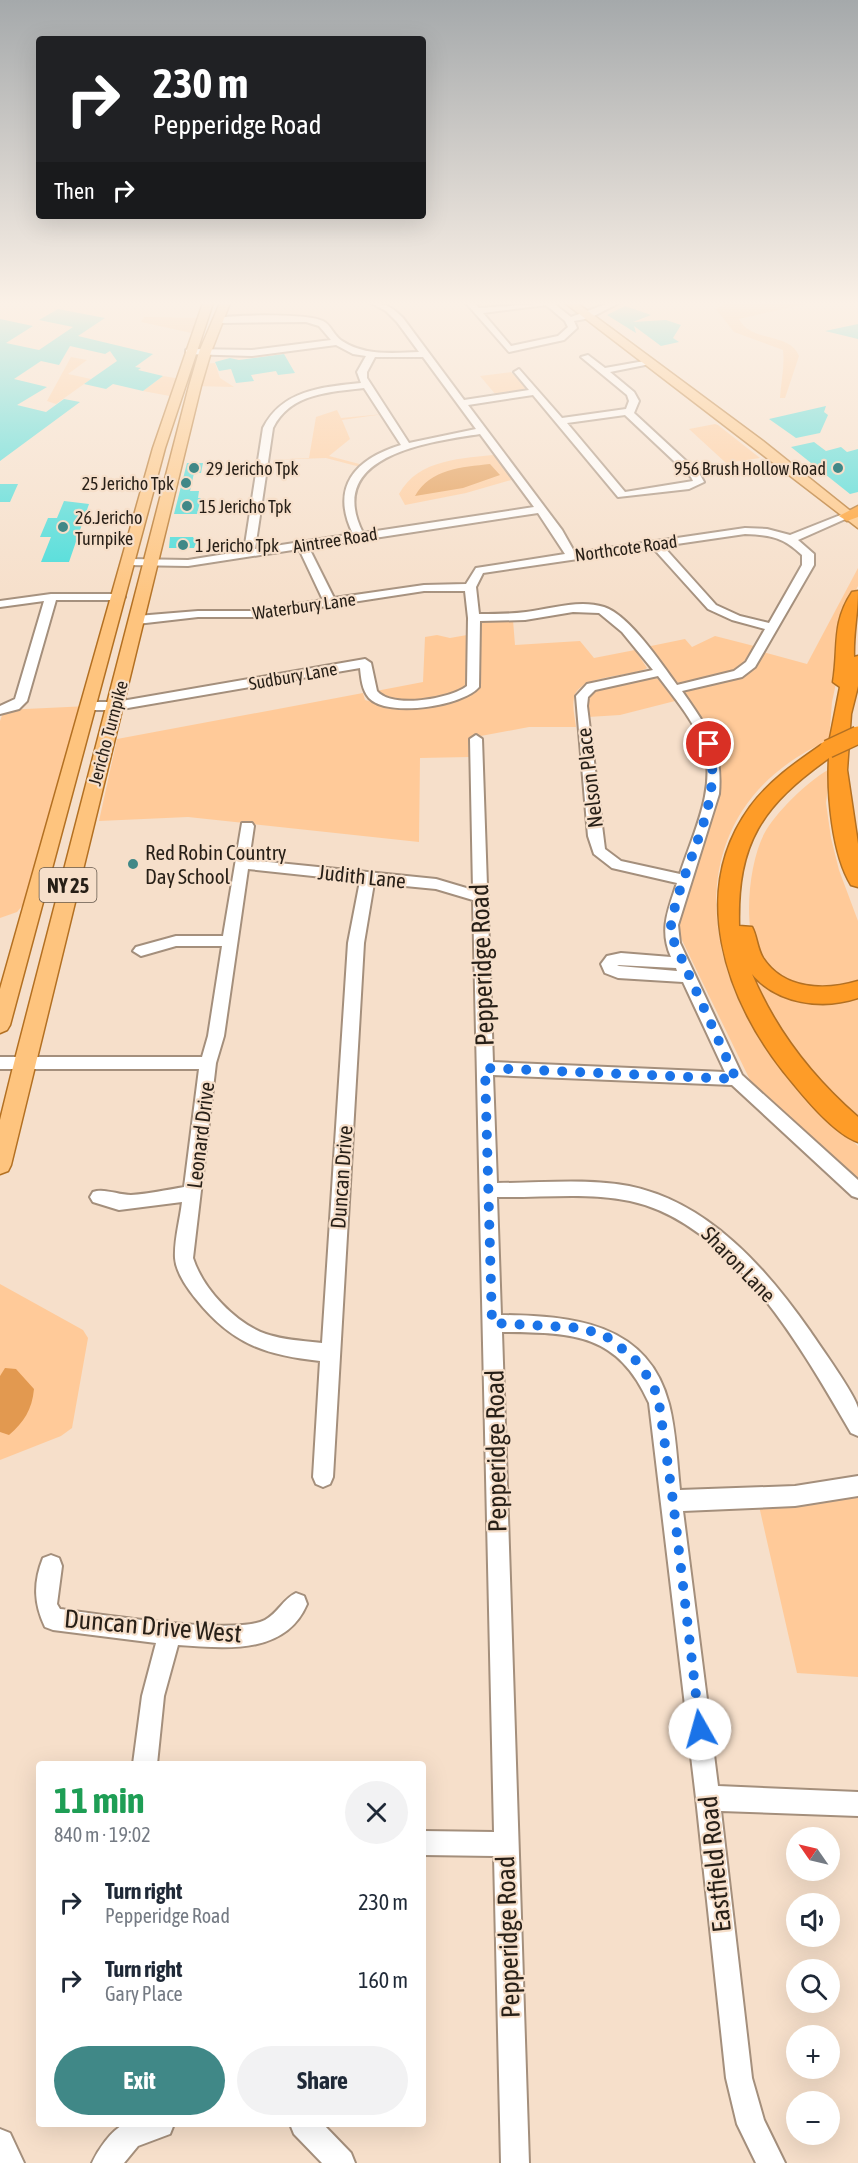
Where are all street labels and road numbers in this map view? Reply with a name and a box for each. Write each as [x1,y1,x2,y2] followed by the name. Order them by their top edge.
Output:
[291,523,379,557] street label: Aintree Road
[573,530,679,566] street label: Northcote Road
[251,588,357,624] street label: Waterbury Lane
[247,658,339,694] street label: Sudbury Lane
[84,678,132,788] street label: Jericho Turnpike
[571,727,607,829] street label: Nelson Place
[317,859,407,893] street label: Judith Lane
[40,868,97,902] road number: NY 25
[464,883,500,1047] street label: Pepperidge Road
[182,1080,218,1190] street label: Leonard Drive
[325,1125,357,1229] street label: Duncan Drive
[697,1221,781,1307] street label: Sharon Lane
[480,1370,512,1532] street label: Pepperidge Road
[63,1603,243,1649] street label: Duncan Drive West
[693,1794,737,1934] street label: Eastfield Road
[490,1855,526,2019] street label: Pepperidge Road

